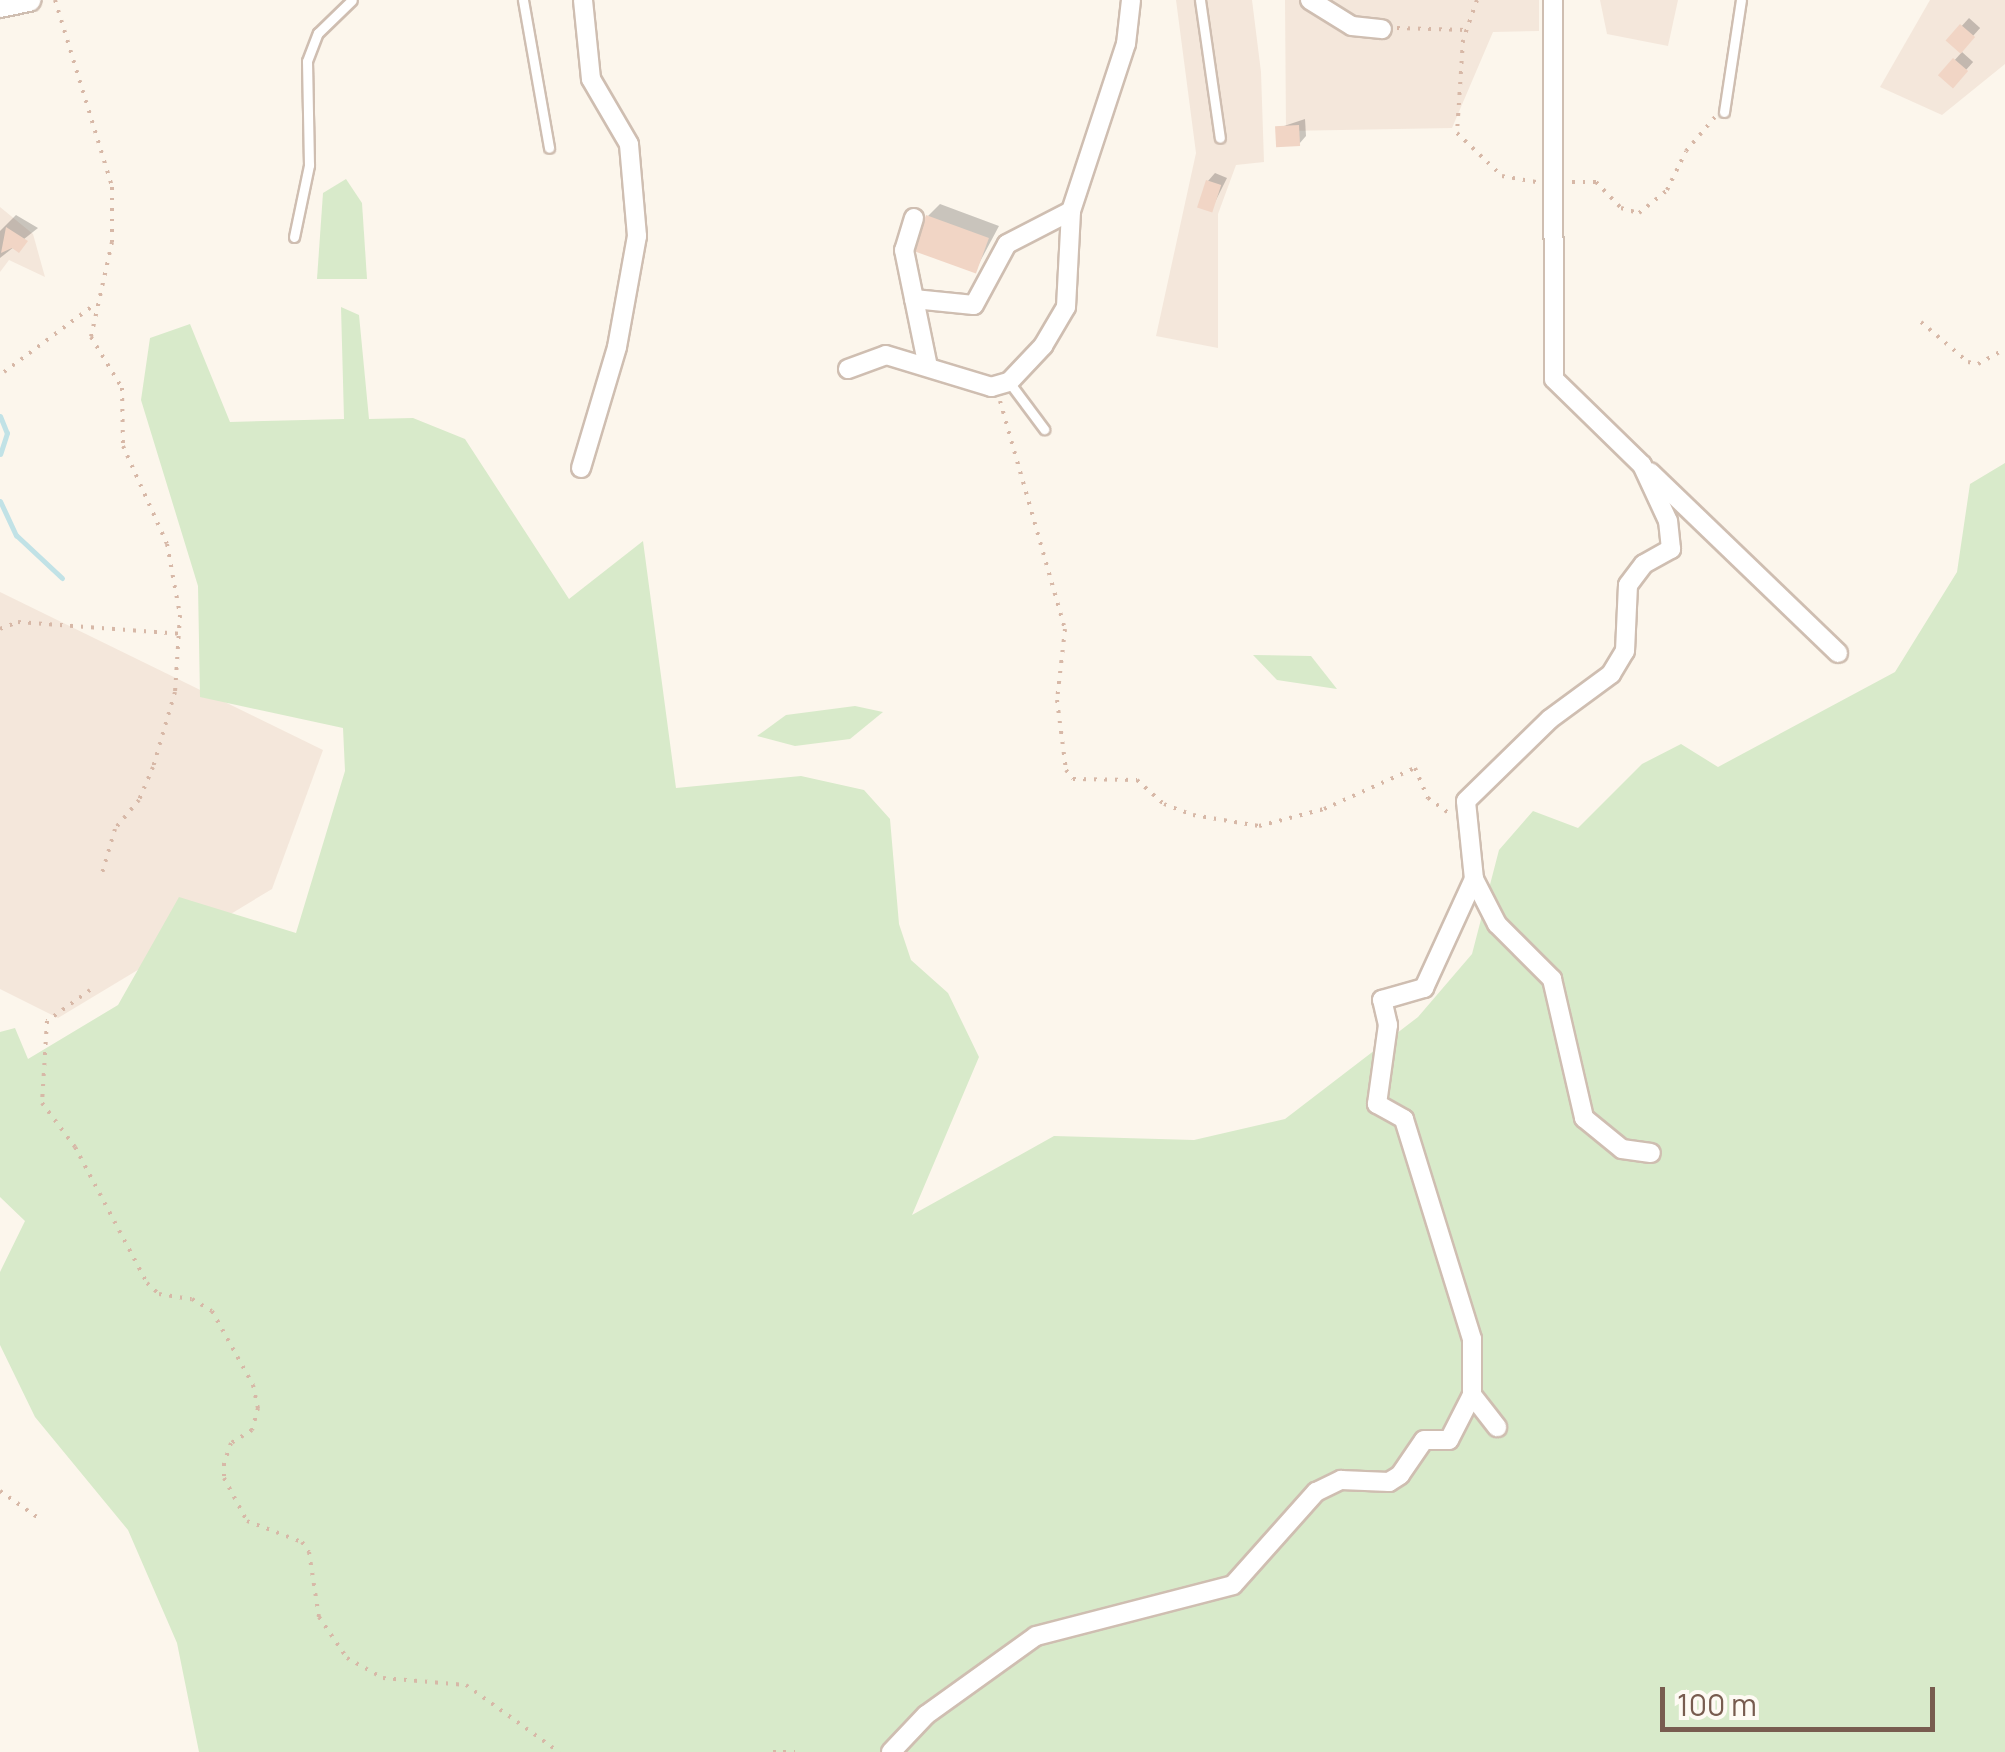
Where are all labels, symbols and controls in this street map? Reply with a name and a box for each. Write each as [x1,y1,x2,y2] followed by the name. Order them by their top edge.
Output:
[1665,1667,1940,1729] scale bar
[1677,1684,1757,1725] text: 100 m

